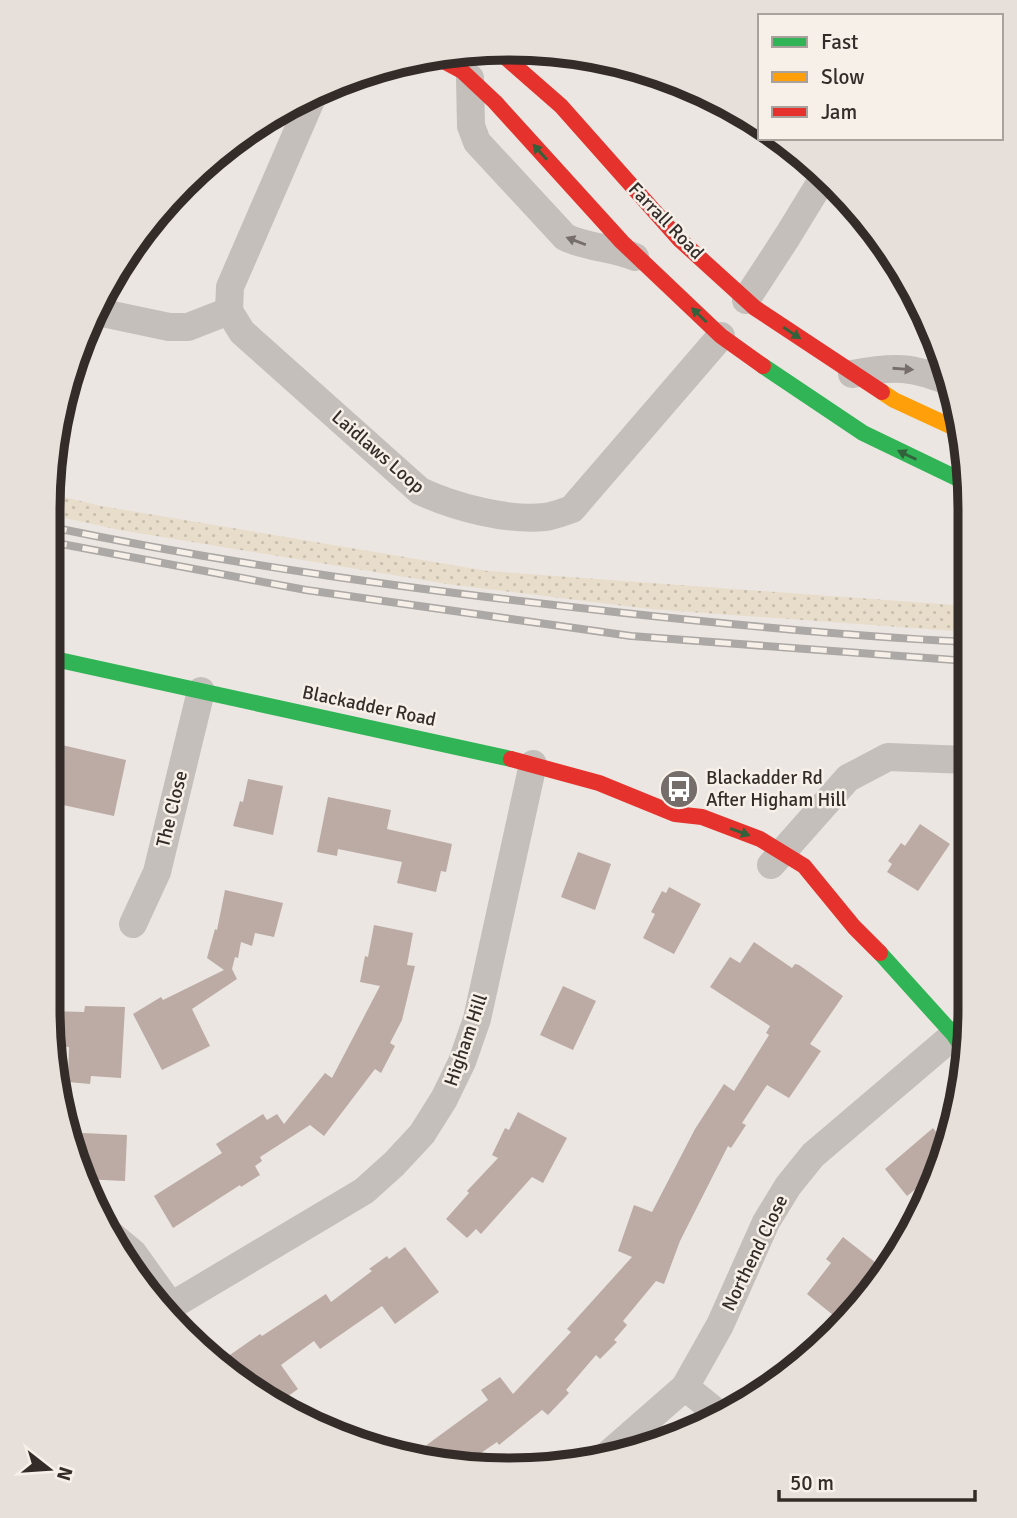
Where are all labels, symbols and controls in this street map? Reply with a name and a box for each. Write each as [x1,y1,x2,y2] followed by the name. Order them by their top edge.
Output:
[758,14,1003,140] legend
[821,29,858,55] text: Fast
[821,64,865,90] text: Slow
[821,99,857,125] text: Jam
[532,143,548,161] one-way arrow
[623,177,709,265] street label: Farrall Road
[565,235,586,246] one-way arrow
[690,306,707,323] one-way arrow
[783,326,801,340] one-way arrow
[892,363,914,374] one-way arrow
[327,405,429,499] street label: Laidlaws Loop
[897,449,917,460] one-way arrow
[300,680,438,732] street label: Blackadder Road
[706,766,846,812] place label: Blackadder Rd After Higham Hill
[151,768,193,850] street label: The Close
[658,768,700,810] bus stop icon: Blackadder Rd After Higham Hill
[730,827,751,838] one-way arrow
[439,991,493,1089] street label: Higham Hill
[717,1191,793,1315] street label: Northend Close
[14,1434,84,1504] north arrow
[779,1458,975,1502] scale bar
[51,1464,78,1484] text: N
[790,1470,834,1496] text: 50 m

